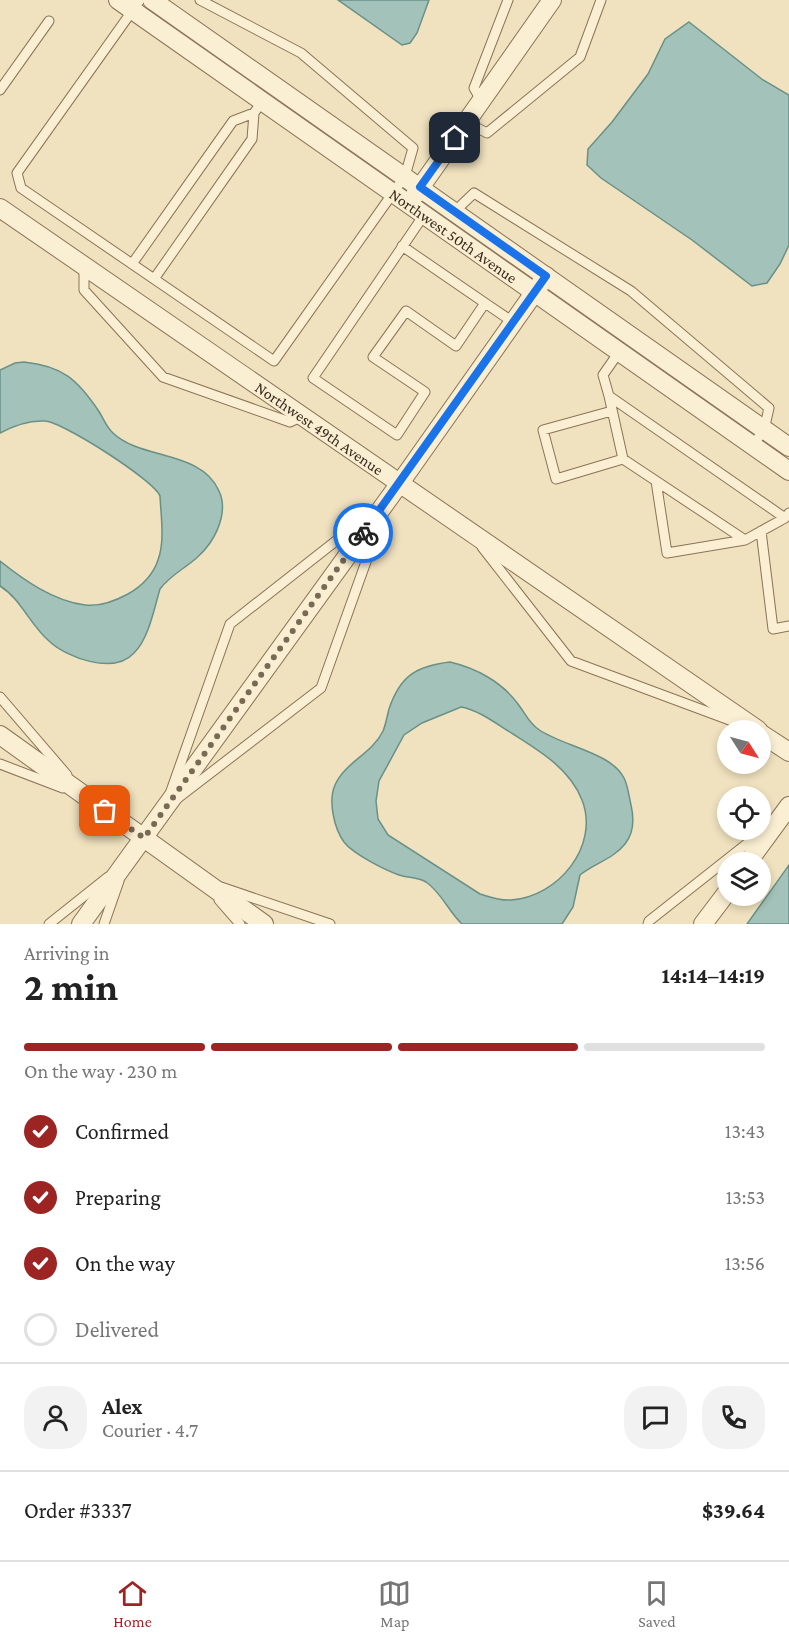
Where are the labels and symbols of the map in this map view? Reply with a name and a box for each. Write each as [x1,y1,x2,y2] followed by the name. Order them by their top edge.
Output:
[429,112,480,163] pin
[386,185,520,287] street label: Northwest 50th Avenue
[252,379,386,478] street label: Northwest 49th Avenue
[333,503,393,563] courier
[717,720,771,774] north arrow
[79,785,130,836] pin

